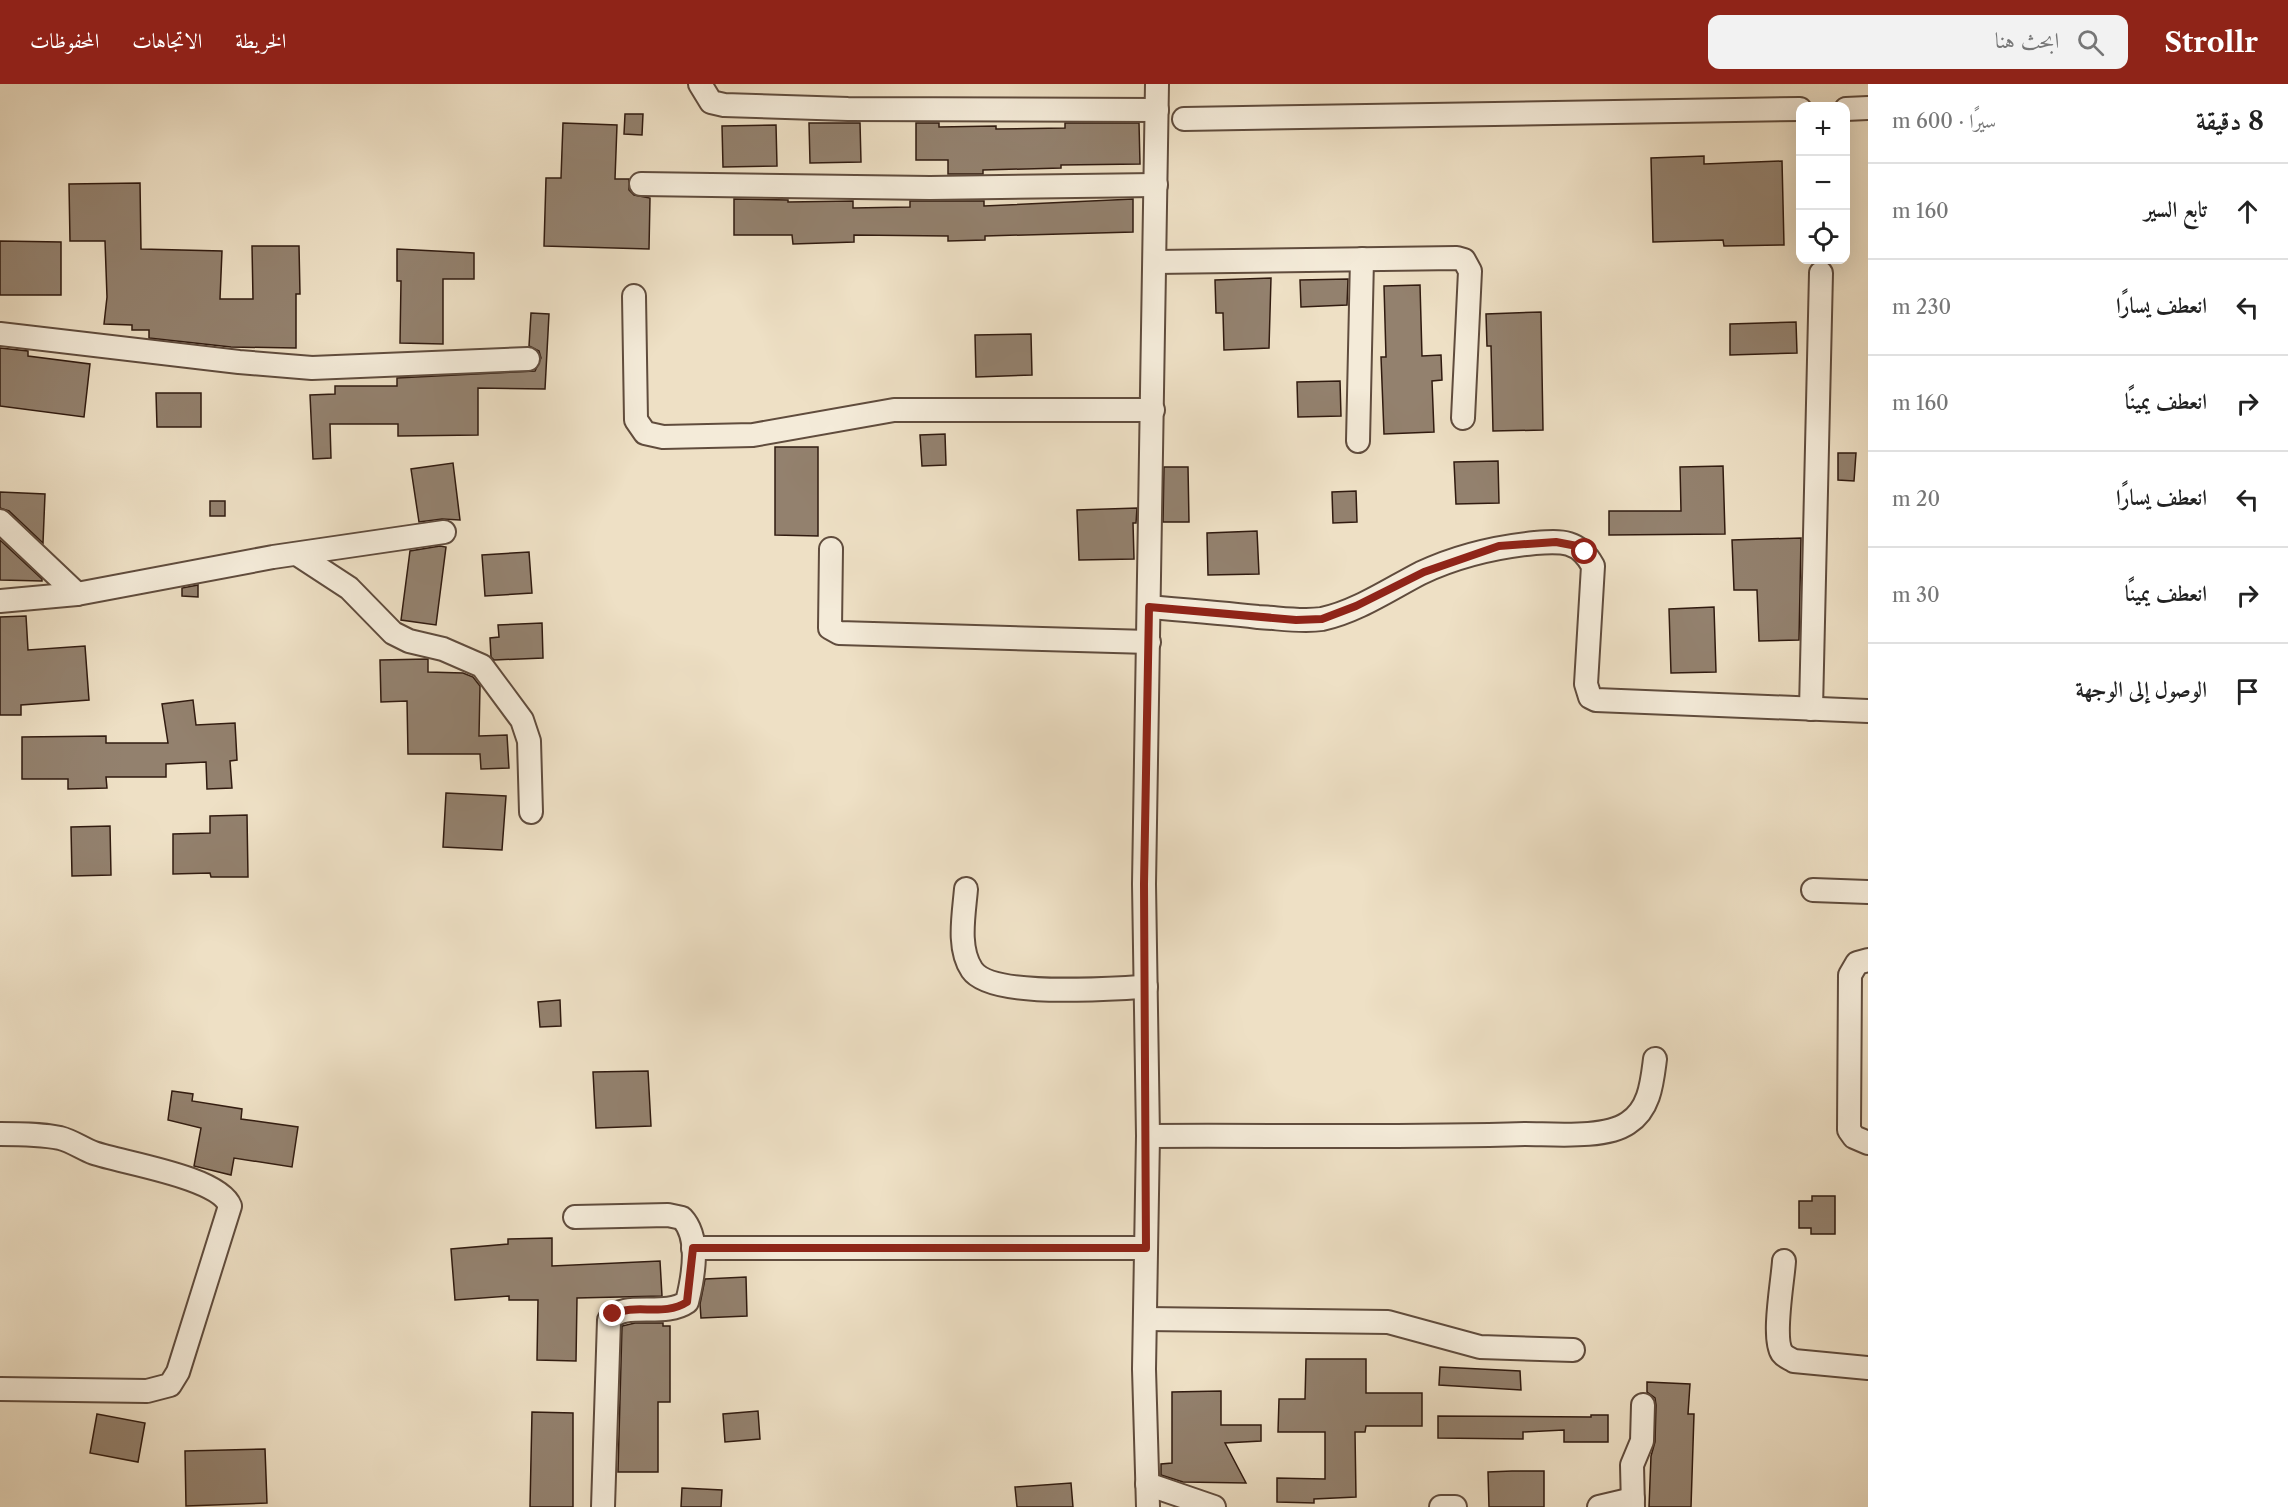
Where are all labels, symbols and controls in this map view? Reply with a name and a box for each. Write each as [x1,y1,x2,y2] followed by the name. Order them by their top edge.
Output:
[1708,15,2128,69] search box
[2164,25,2258,59] text: Strollr
[2074,26,2107,59] icon: search
[1995,27,2059,54] text: ابحث هنا
[30,28,99,53] text: المحفوظات
[132,28,202,53] text: الاتجاهات
[235,28,286,53] text: الخريطة
[1796,102,1850,264] map controls
[1796,102,1850,156] button: +
[2196,105,2264,137] text: 8 دقيقة
[1892,109,1996,133] text: سيرًا · 600 m
[1796,156,1850,210] button: −
[2231,195,2264,228] icon: ahead
[2144,196,2207,223] text: تابع السير
[1892,199,1949,223] text: 160 m
[1796,210,1850,264] button: locate
[2231,291,2264,324] icon: left
[2116,292,2207,319] text: انعطف يسارًا
[1892,295,1951,319] text: 230 m
[2231,387,2264,420] icon: right
[2125,388,2207,415] text: انعطف يمينًا
[1892,391,1949,415] text: 160 m
[2231,483,2264,516] icon: left
[2116,484,2207,511] text: انعطف يسارًا
[1892,487,1940,511] text: 20 m
[1571,538,1597,564] route start
[2231,579,2264,612] icon: right
[2125,580,2207,607] text: انعطف يمينًا
[1892,583,1940,607] text: 30 m
[2231,675,2264,708] icon: arrive
[2075,676,2207,703] text: الوصول إلى الوجهة
[599,1300,625,1326] route end

